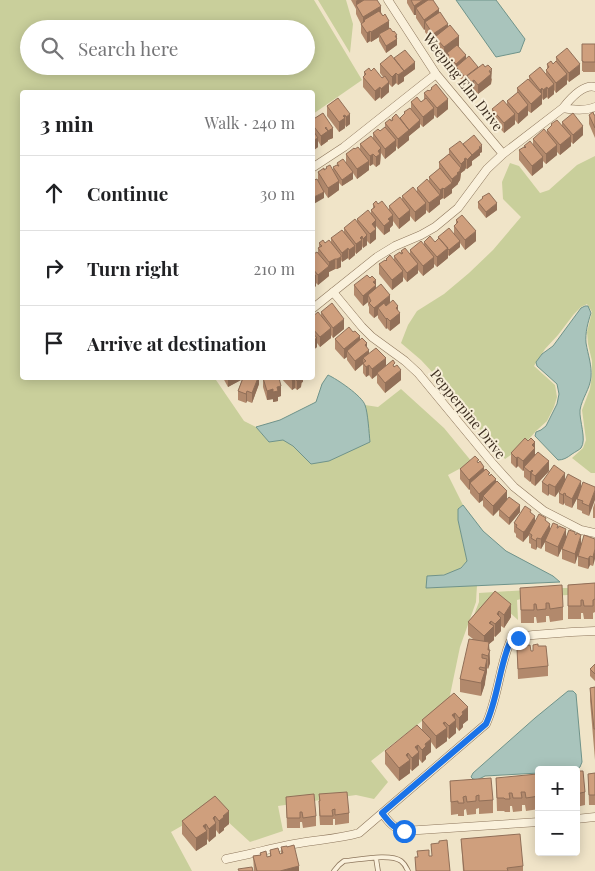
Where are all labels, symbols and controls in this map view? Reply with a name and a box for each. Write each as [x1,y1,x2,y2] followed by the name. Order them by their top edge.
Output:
[20,20,315,75] search box
[418,28,508,135] street label: Weeping Elm Drive
[38,34,66,62] icon: search
[78,35,178,61] text: Search here
[40,109,94,137] text: 3 min
[205,112,295,133] text: Walk · 240 m
[40,179,68,207] icon: ahead
[87,180,168,206] text: Continue
[260,183,295,204] text: 30 m
[40,254,68,282] icon: right
[87,255,179,281] text: Turn right
[254,258,295,279] text: 210 m
[40,329,68,357] icon: arrive
[87,330,267,356] text: Arrive at destination
[426,365,510,462] street label: Pepperpine Drive
[507,627,530,650] route end
[535,766,580,856] map controls
[535,766,580,811] button: +
[535,811,580,856] button: −
[393,820,416,843] route start

